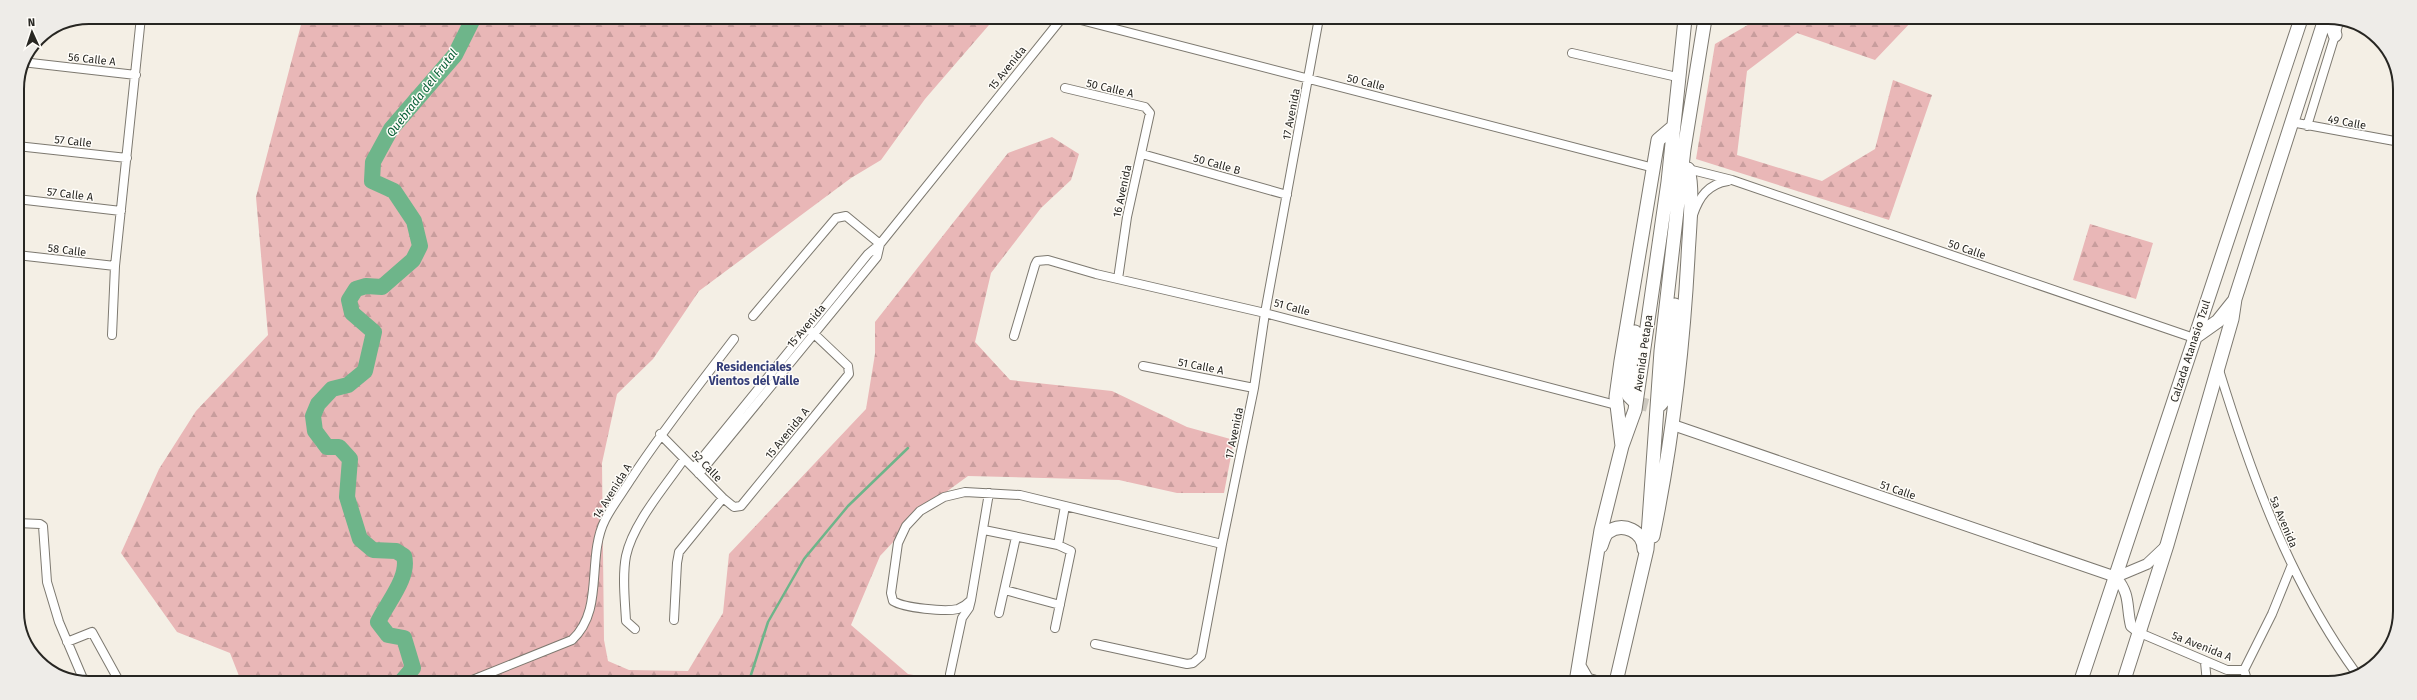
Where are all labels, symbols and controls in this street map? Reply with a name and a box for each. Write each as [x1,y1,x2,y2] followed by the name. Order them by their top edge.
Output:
[12,12,52,52] north arrow
[28,16,35,29] text: N
[986,44,1029,93] street label: 15 Avenida
[383,46,461,140] water label: Quebrada del Frutal
[67,51,117,69] street label: 56 Calle A
[1345,71,1386,93] street label: 50 Calle
[1085,77,1135,100] street label: 50 Calle A
[1280,87,1303,141] street label: 17 Avenida
[2327,113,2367,132] street label: 49 Calle
[54,133,92,150] street label: 57 Calle
[1192,152,1242,177] street label: 50 Calle B
[1111,164,1134,219] street label: 16 Avenida
[46,185,95,204] street label: 57 Calle A
[1946,237,1987,262] street label: 50 Calle
[47,242,87,259] street label: 58 Calle
[1272,296,1311,319] street label: 51 Calle
[2168,298,2213,404] street label: Calzada Atanasio Tzul
[784,302,828,351] street label: 15 Avenida
[1632,314,1655,392] street label: Avenida Petapa
[1177,356,1225,377] street label: 51 Calle A
[708,360,800,388] district label: Residenciales Vientos del Valle
[763,405,812,462] street label: 15 Avenida A
[1223,406,1246,460] street label: 17 Avenida
[689,448,725,485] street label: 52 Calle
[590,461,635,521] street label: 14 Avenida A
[1878,478,1917,503] street label: 51 Calle
[2267,495,2300,550] street label: 5a Avenida
[2170,629,2234,664] street label: 5a Avenida A

